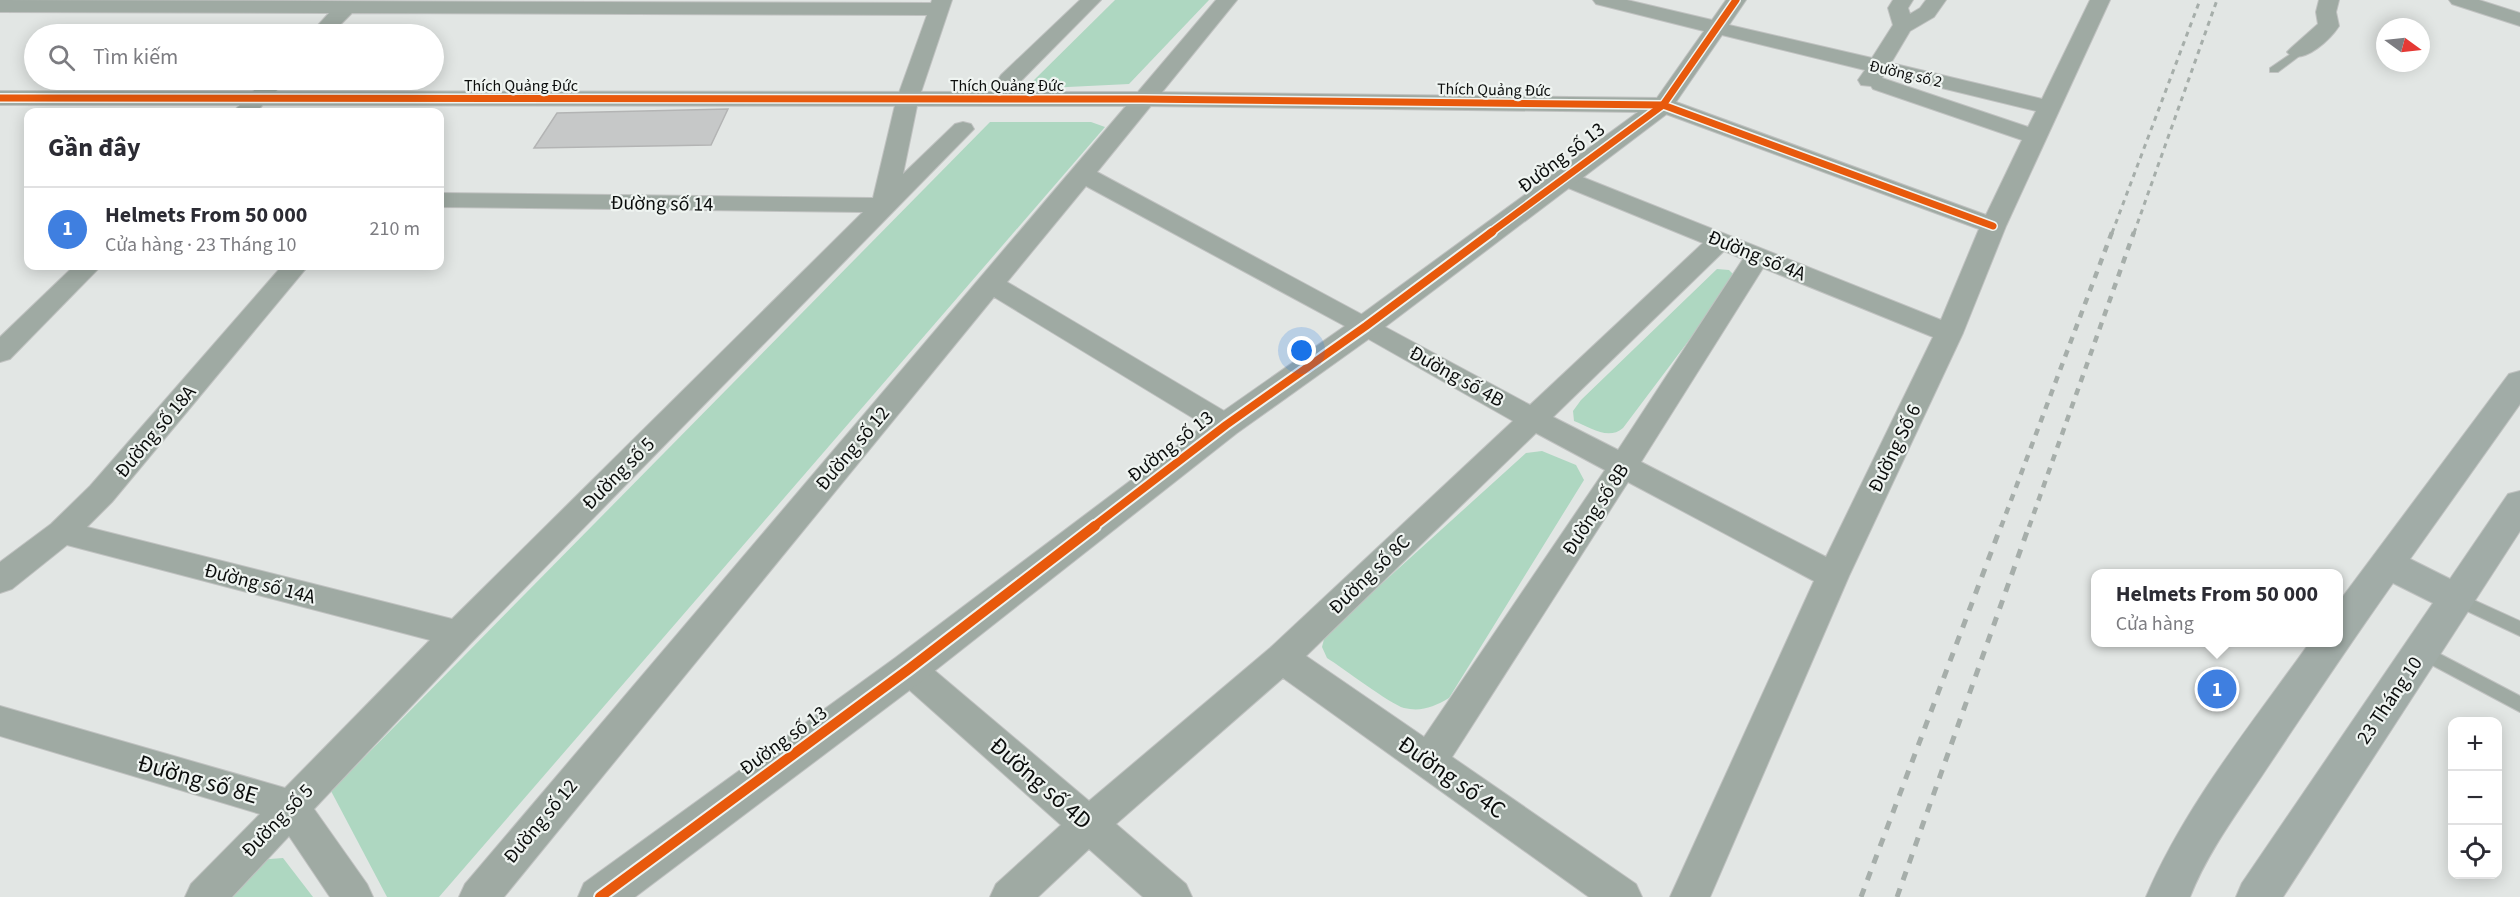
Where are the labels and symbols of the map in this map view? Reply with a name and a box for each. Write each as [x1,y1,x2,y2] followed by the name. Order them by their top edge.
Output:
[2376,18,2430,72] north arrow
[1867,55,1944,93] street label: Đường số 2
[464,75,578,97] street label: Thích Quảng Đức
[950,75,1064,97] street label: Thích Quảng Đức
[1437,78,1551,102] street label: Thích Quảng Đức
[1512,116,1611,200] street label: Đường số 13
[610,189,714,219] street label: Đường số 14
[1703,224,1810,288] street label: Đường số 4A
[1287,336,1316,365] your location
[1404,339,1509,414] street label: Đường số 4B
[109,379,203,484] street label: Đường số 18A
[809,400,896,497] street label: Đường số 12
[1862,400,1928,497] street label: Đường Số 6
[1122,404,1220,489] street label: Đường số 13
[576,431,661,516] street label: Đường số 5
[1556,458,1636,561] street label: Đường số 8B
[1323,529,1417,621] street label: Đường số 8C
[201,557,318,611] street label: Đường số 14A
[2350,651,2430,750] street label: 23 Tháng 10
[2198,666,2236,712] pin: 1
[734,699,833,782] street label: Đường số 13
[1391,727,1513,828] street label: Đường số 4C
[982,729,1100,838] street label: Đường số 4D
[134,746,262,813] street label: Đường số 8E
[497,773,584,870] street label: Đường số 12
[235,778,320,864] street label: Đường số 5

